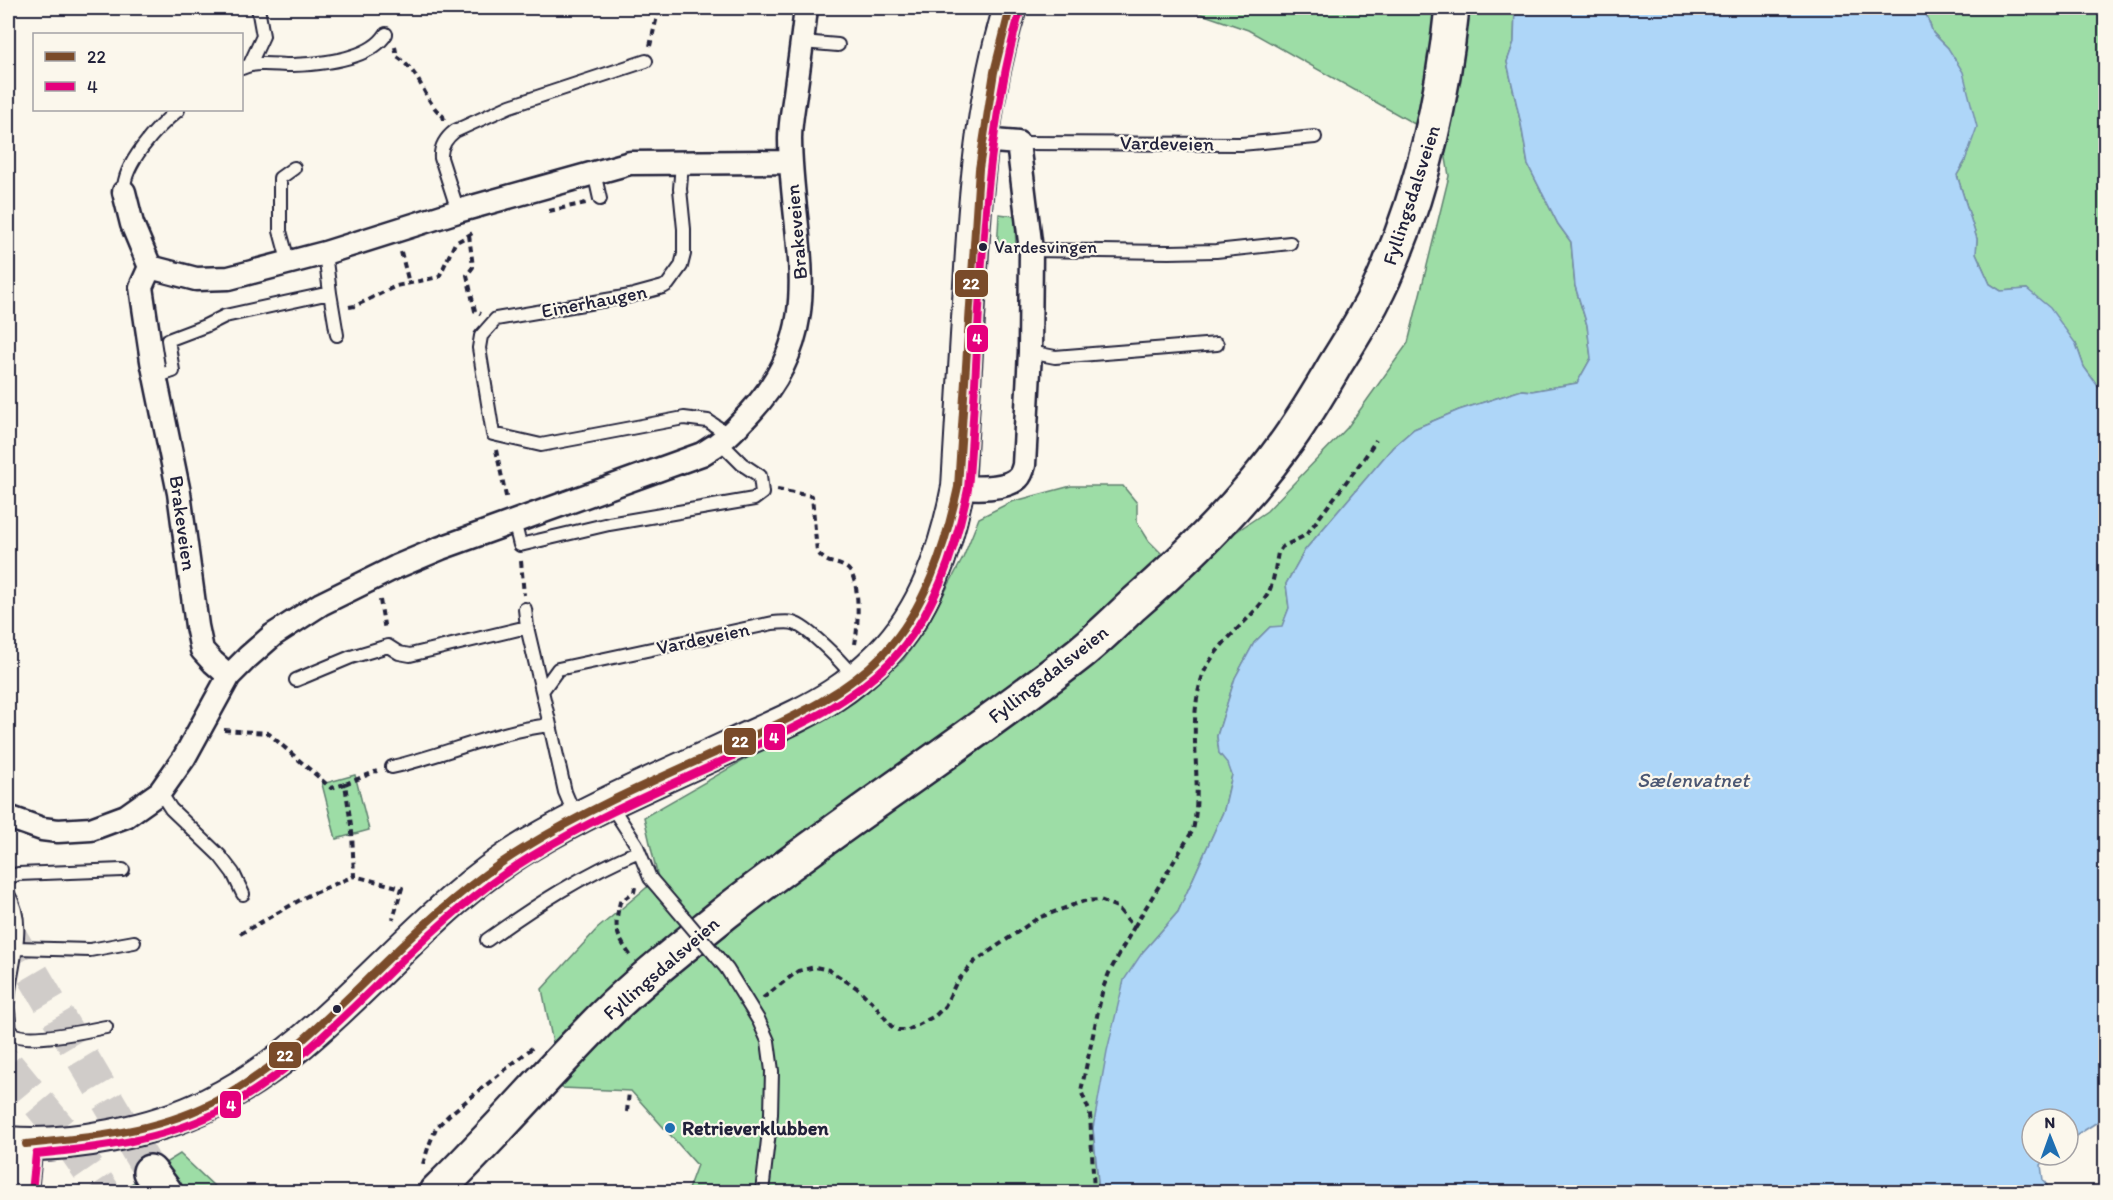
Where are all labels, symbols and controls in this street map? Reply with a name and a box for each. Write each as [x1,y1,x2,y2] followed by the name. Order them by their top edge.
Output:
[33,33,243,111] legend
[87,46,106,68] text: 22
[87,76,98,98] text: 4
[1377,122,1445,268] street label: Fyllingsdalsveien
[1120,130,1214,156] street label: Vardeveien
[780,183,812,281] street label: Brakeveien
[994,236,1097,258] place label: Vardesvingen
[977,241,989,253] marker: Vardesvingen
[954,269,989,298] line badge: 22
[963,274,980,293] text: 22
[539,279,649,323] street label: Einerhaugen
[966,324,989,353] line badge: 4
[972,329,982,348] text: 4
[164,474,202,572] street label: Brakeveien
[654,616,752,660] street label: Vardeveien
[983,619,1113,728] street label: Fyllingsdalsveien
[763,723,786,751] line badge: 4
[723,727,757,756] line badge: 22
[769,728,779,747] text: 4
[732,732,749,751] text: 22
[1637,767,1751,792] water label: Sælenvatnet
[598,911,724,1025] street label: Fyllingsdalsveien
[331,1003,343,1015] unlabelled marker
[268,1041,302,1069] line badge: 22
[277,1046,294,1065] text: 22
[219,1090,242,1119] line badge: 4
[226,1096,236,1115] text: 4
[2020,1107,2080,1167] north arrow
[2044,1113,2055,1132] text: N
[682,1116,829,1140] place label: Retrieverklubben
[663,1121,677,1135] marker: Retrieverklubben

